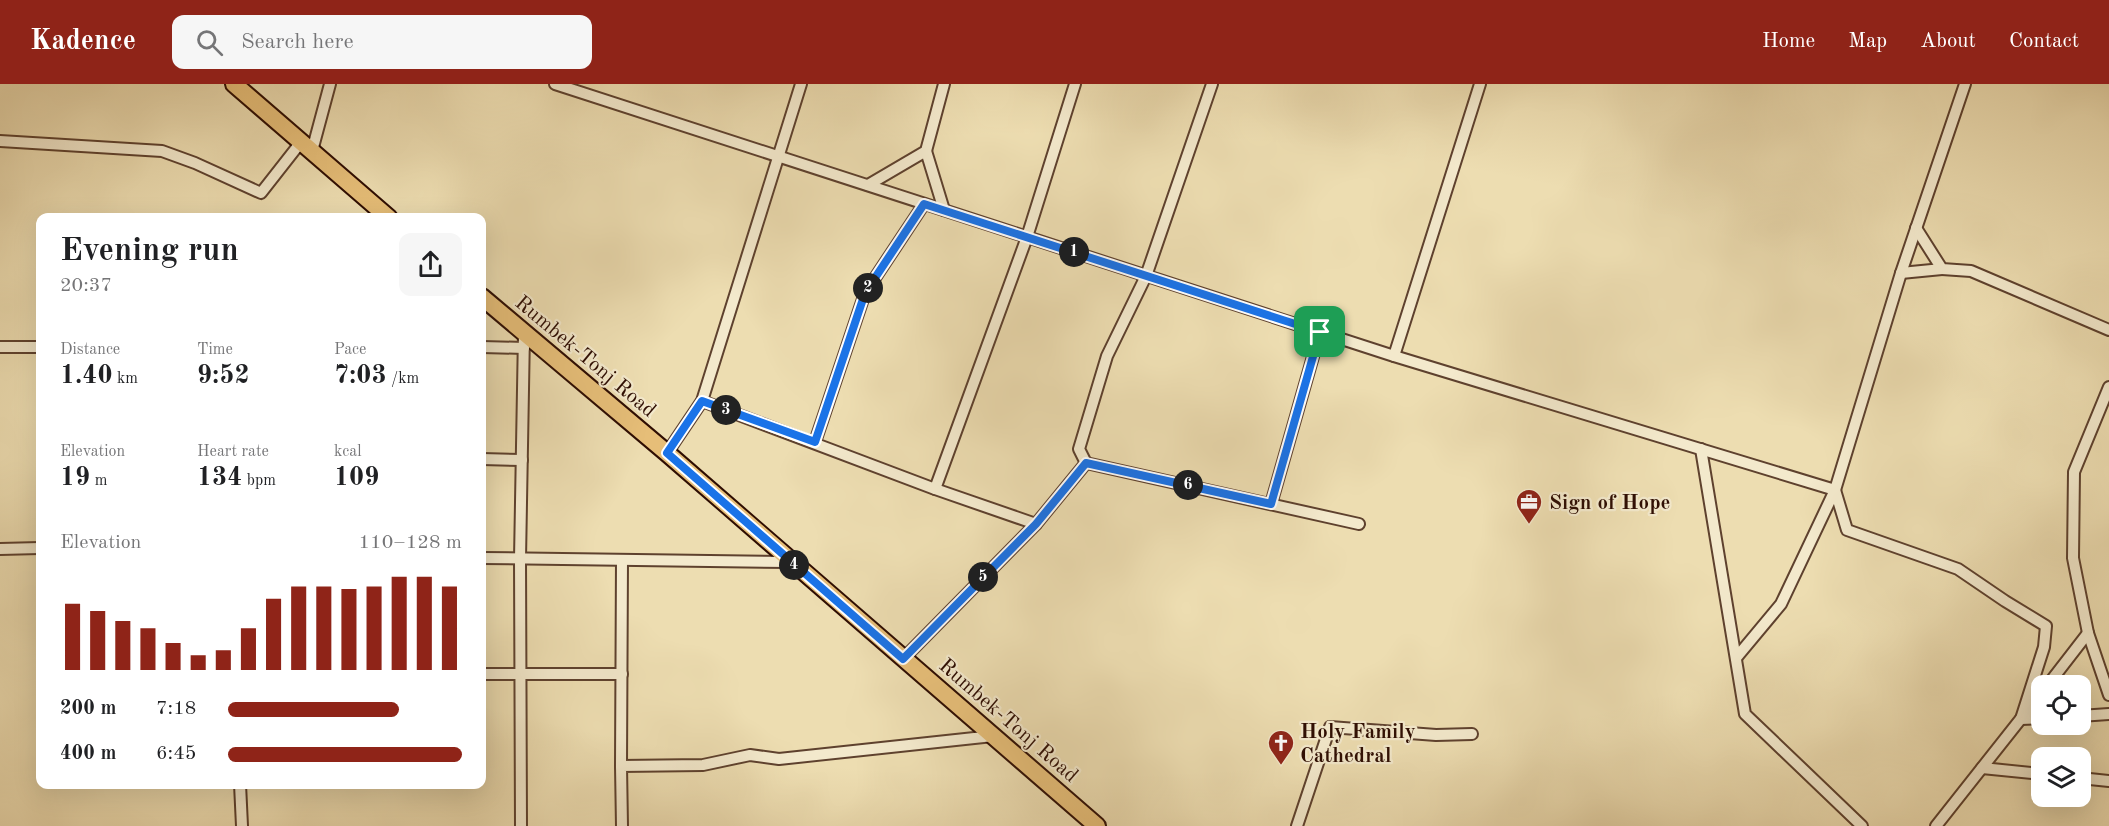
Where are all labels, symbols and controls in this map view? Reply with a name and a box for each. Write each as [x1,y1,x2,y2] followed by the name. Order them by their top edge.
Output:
[172,15,592,69] search box
[193,26,226,59] icon: search
[30,28,136,56] text: Kadence
[241,31,354,53] text: Search here
[1762,31,1815,52] text: Home
[1848,31,1887,52] text: Map
[1920,31,1976,52] text: About
[2009,31,2079,52] text: Contact
[399,233,462,296] button: share
[60,235,239,268] text: Evening run
[1059,237,1089,267] pin: 1
[1069,244,1079,260] text: 1
[853,273,883,303] pin: 2
[60,276,112,296] text: 20:37
[863,280,873,296] text: 2
[511,292,660,422] street label: Rumbek-Tonj Road
[1294,306,1345,357] pin
[1303,315,1336,348] icon: arrive
[60,342,120,358] text: Distance
[197,342,233,358] text: Time
[334,342,366,358] text: Pace
[60,363,113,389] text: 1.40
[197,363,250,389] text: 9:52
[334,363,387,389] text: 7:03
[113,371,138,387] text: km
[387,371,419,387] text: /km
[711,395,741,425] pin: 3
[721,402,731,418] text: 3
[60,444,125,460] text: Elevation
[197,444,269,460] text: Heart rate
[334,444,362,460] text: kcal
[60,465,90,491] text: 19
[197,465,242,491] text: 134
[334,465,379,491] text: 109
[1173,470,1203,500] pin: 6
[90,473,107,489] text: m
[242,473,276,489] text: bpm
[1183,477,1193,493] text: 6
[1514,487,1544,525] office icon: Sign of Hope
[1549,493,1670,514] place label: Sign of Hope
[60,533,141,553] text: Elevation
[359,533,462,553] text: 110–128 m
[779,550,809,580] pin: 4
[789,557,799,573] text: 4
[968,562,998,592] pin: 5
[978,569,988,585] text: 5
[934,655,1082,787] street label: Rumbek-Tonj Road
[2031,675,2091,807] map controls
[2031,675,2091,735] button: locate
[60,699,116,719] text: 200 m
[156,699,196,719] text: 7:18
[1300,722,1416,767] place label: Holy Family Cathedral
[1266,728,1296,766] church icon: Holy Family Cathedral
[60,744,116,764] text: 400 m
[156,744,196,764] text: 6:45
[2031,747,2091,807] button: layers

